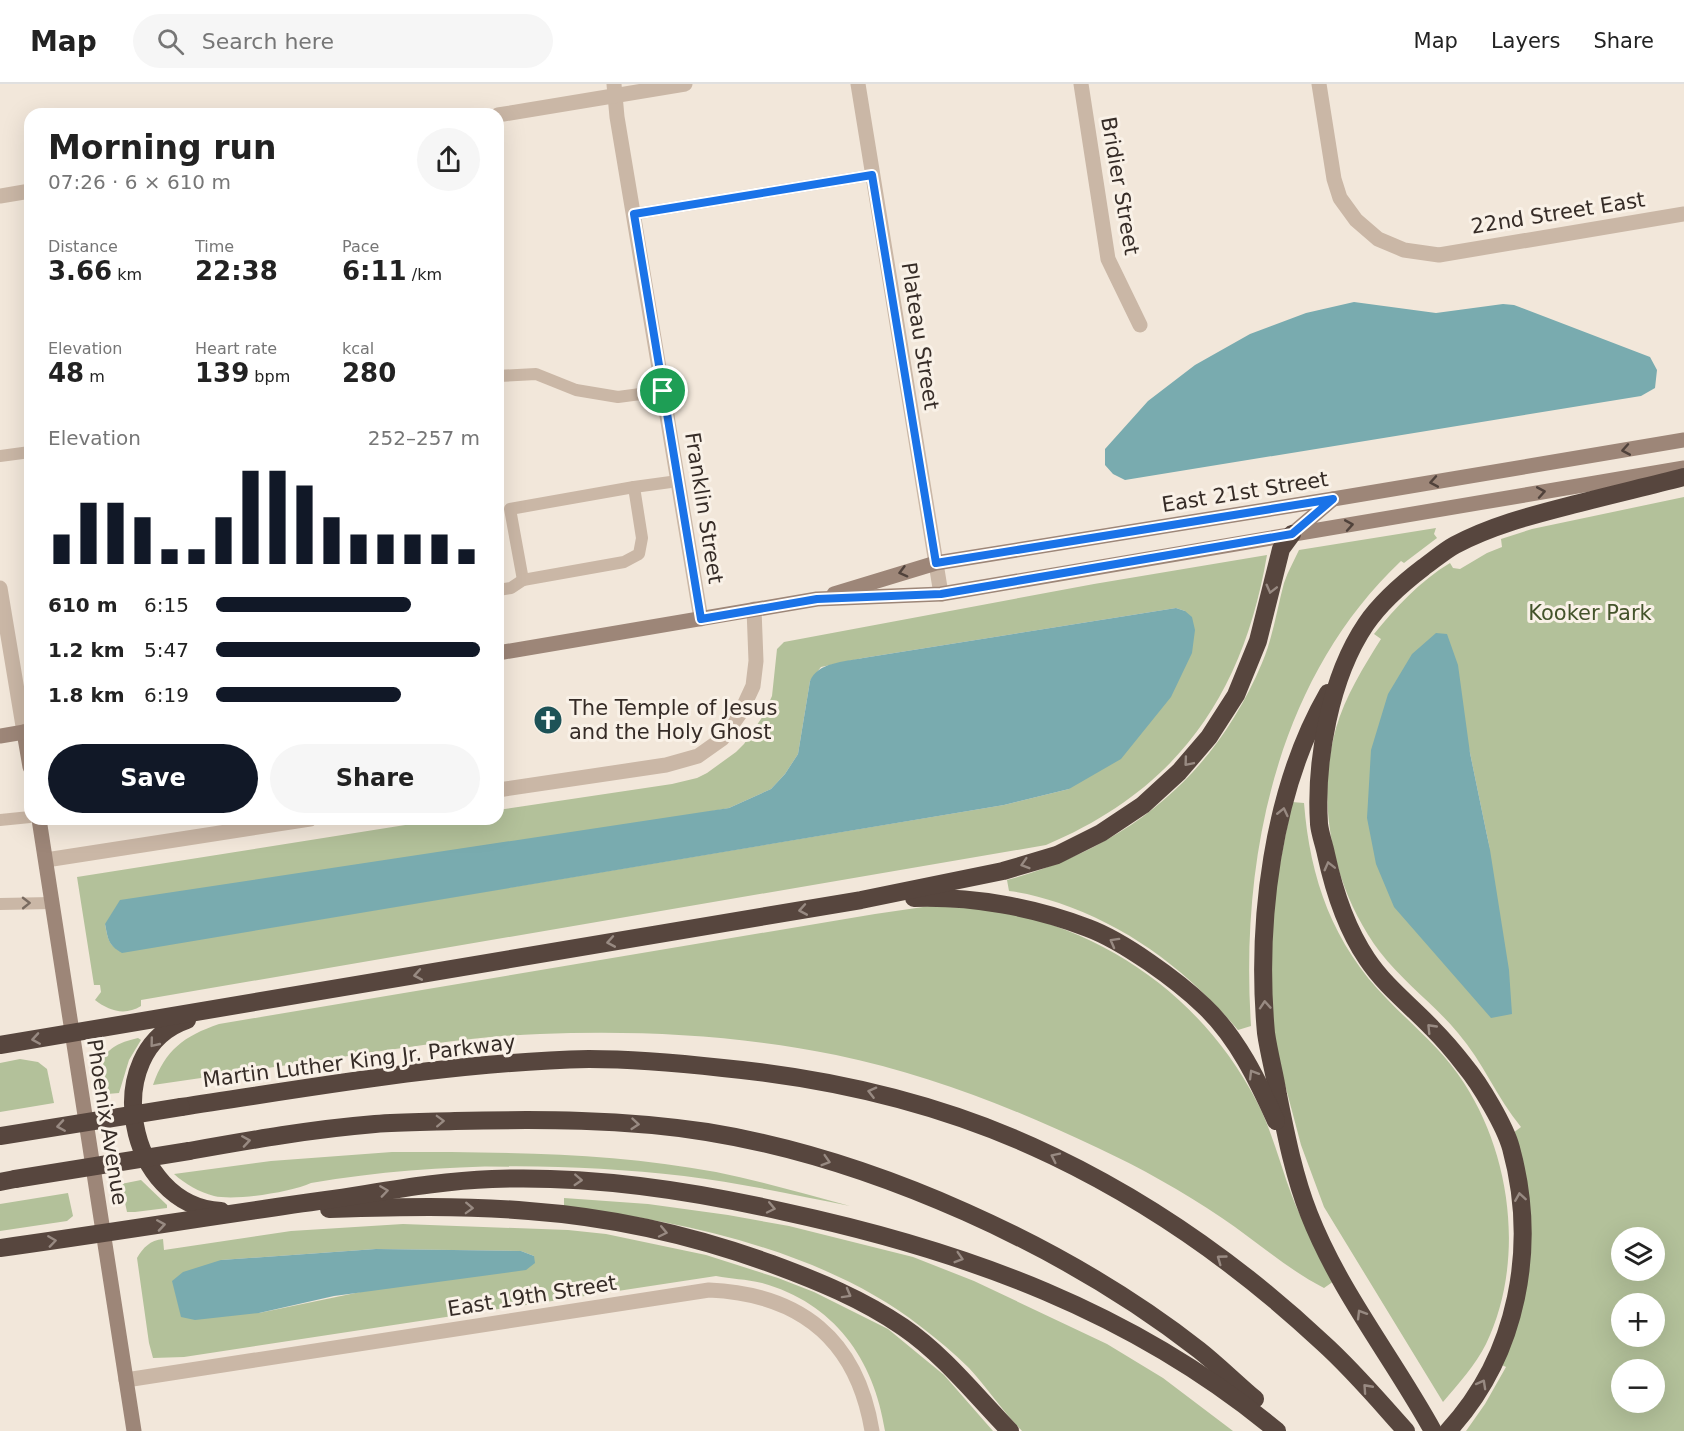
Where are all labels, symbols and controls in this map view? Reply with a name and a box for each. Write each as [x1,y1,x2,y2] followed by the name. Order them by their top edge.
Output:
[133,14,553,68] search box
[30,25,97,58] text: Map
[154,25,187,58] icon: search
[202,29,334,54] text: Search here
[1414,29,1458,53] text: Map
[1491,29,1560,53] text: Layers
[1593,29,1654,53] text: Share
[1096,115,1144,257] street label: Bridier Street
[48,128,276,167] text: Morning run
[417,128,480,191] button: share
[48,170,231,194] text: 07:26 · 6 × 610 m
[1469,187,1647,239] street label: 22nd Street East
[48,237,118,256] text: Distance
[195,237,234,256] text: Time
[342,237,379,256] text: Pace
[48,256,112,286] text: 3.66
[195,256,278,286] text: 22:38
[342,256,407,286] text: 6:11
[896,260,944,412] street label: Plateau Street
[112,265,142,284] text: km
[407,265,442,284] text: /km
[48,339,122,358] text: Elevation
[195,339,277,358] text: Heart rate
[342,339,374,358] text: kcal
[48,358,84,388] text: 48
[195,358,249,388] text: 139
[342,358,396,388] text: 280
[637,365,688,416] pin
[84,367,105,386] text: m
[249,367,290,386] text: bpm
[646,374,679,407] icon: arrive
[48,426,141,450] text: Elevation
[368,426,480,450] text: 252–257 m
[680,431,728,585] street label: Franklin Street
[1622,443,1632,456] one-way arrow
[1160,467,1330,517] street label: East 21st Street
[1429,476,1439,488] one-way arrow
[1536,486,1546,499] one-way arrow
[1345,519,1354,531] one-way arrow
[898,564,908,577] one-way arrow
[1266,583,1279,593] one-way arrow
[48,593,118,617] text: 610 m
[144,593,189,617] text: 6:15
[1528,601,1653,625] park label: Kooker Park
[48,638,125,662] text: 1.2 km
[144,638,189,662] text: 5:47
[48,683,125,707] text: 1.8 km
[144,683,189,707] text: 6:19
[568,696,777,744] place label: The Temple of Jesus and the Holy Ghost
[532,704,564,736] church icon: The Temple of Jesus and the Holy Ghost
[48,744,258,813] button: Save
[270,744,480,813] button: Share
[1184,755,1195,766] one-way arrow
[1276,807,1289,817] one-way arrow
[1020,857,1031,869] one-way arrow
[1324,862,1336,872] one-way arrow
[22,897,31,910] one-way arrow
[798,903,808,916] one-way arrow
[606,936,615,948] one-way arrow
[1110,938,1120,949] one-way arrow
[414,968,424,981] one-way arrow
[1258,1000,1271,1009] one-way arrow
[1428,1024,1439,1035] one-way arrow
[201,1030,517,1092] street label: Martin Luther King Jr. Parkway
[31,1033,40,1045] one-way arrow
[150,1036,161,1047] one-way arrow
[82,1037,132,1207] street label: Phoenix Avenue
[1249,1070,1261,1080] one-way arrow
[867,1087,877,1100] one-way arrow
[436,1115,445,1128] one-way arrow
[630,1117,640,1130] one-way arrow
[57,1119,67,1132] one-way arrow
[241,1135,251,1148] one-way arrow
[1051,1153,1061,1164] one-way arrow
[820,1154,831,1166] one-way arrow
[574,1173,583,1186] one-way arrow
[380,1186,389,1198] one-way arrow
[1515,1192,1527,1201] one-way arrow
[766,1201,776,1214] one-way arrow
[465,1202,474,1214] one-way arrow
[156,1219,166,1232] one-way arrow
[657,1225,667,1238] one-way arrow
[1611,1227,1665,1413] map controls
[1611,1227,1665,1281] button: layers
[47,1235,56,1247] one-way arrow
[953,1251,964,1263] one-way arrow
[1217,1255,1228,1266] one-way arrow
[446,1271,618,1321] street label: East 19th Street
[841,1287,851,1298] one-way arrow
[1611,1293,1665,1347] button: +
[1356,1310,1368,1320] one-way arrow
[1611,1359,1665,1413] button: −
[1475,1380,1486,1390] one-way arrow
[1363,1384,1374,1394] one-way arrow

